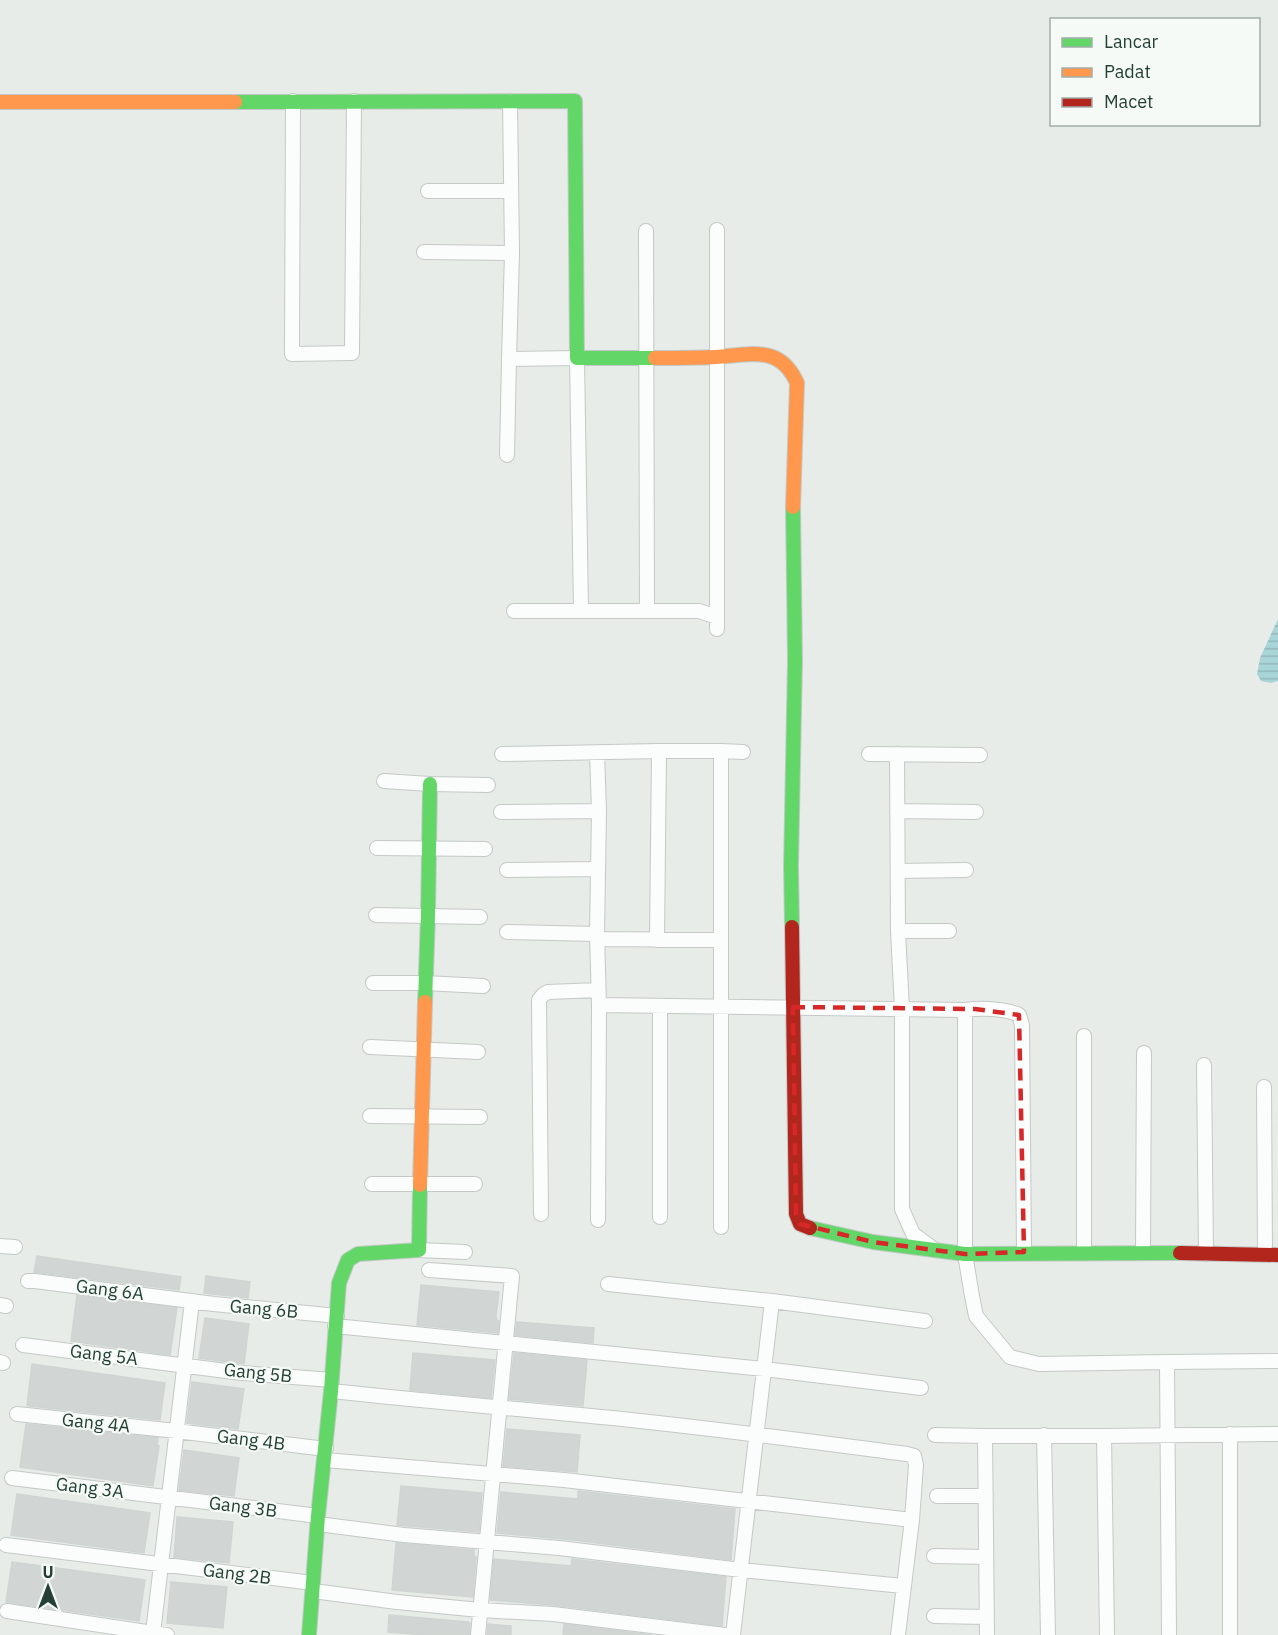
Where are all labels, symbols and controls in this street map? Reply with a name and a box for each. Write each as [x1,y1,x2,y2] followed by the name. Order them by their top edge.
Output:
[1050,18,1260,126] legend
[1104,30,1159,53] text: Lancar
[1104,60,1151,83] text: Padat
[1104,90,1153,113] text: Macet
[75,1274,146,1305] street label: Gang 6A
[229,1294,299,1323] street label: Gang 6B
[69,1339,140,1370] street label: Gang 5A
[223,1357,293,1388] street label: Gang 5B
[61,1407,132,1438] street label: Gang 4A
[216,1424,287,1455] street label: Gang 4B
[55,1472,126,1503] street label: Gang 3A
[208,1491,279,1522] street label: Gang 3B
[18,1557,78,1617] north arrow
[202,1558,273,1589] street label: Gang 2B
[42,1562,54,1582] text: U

